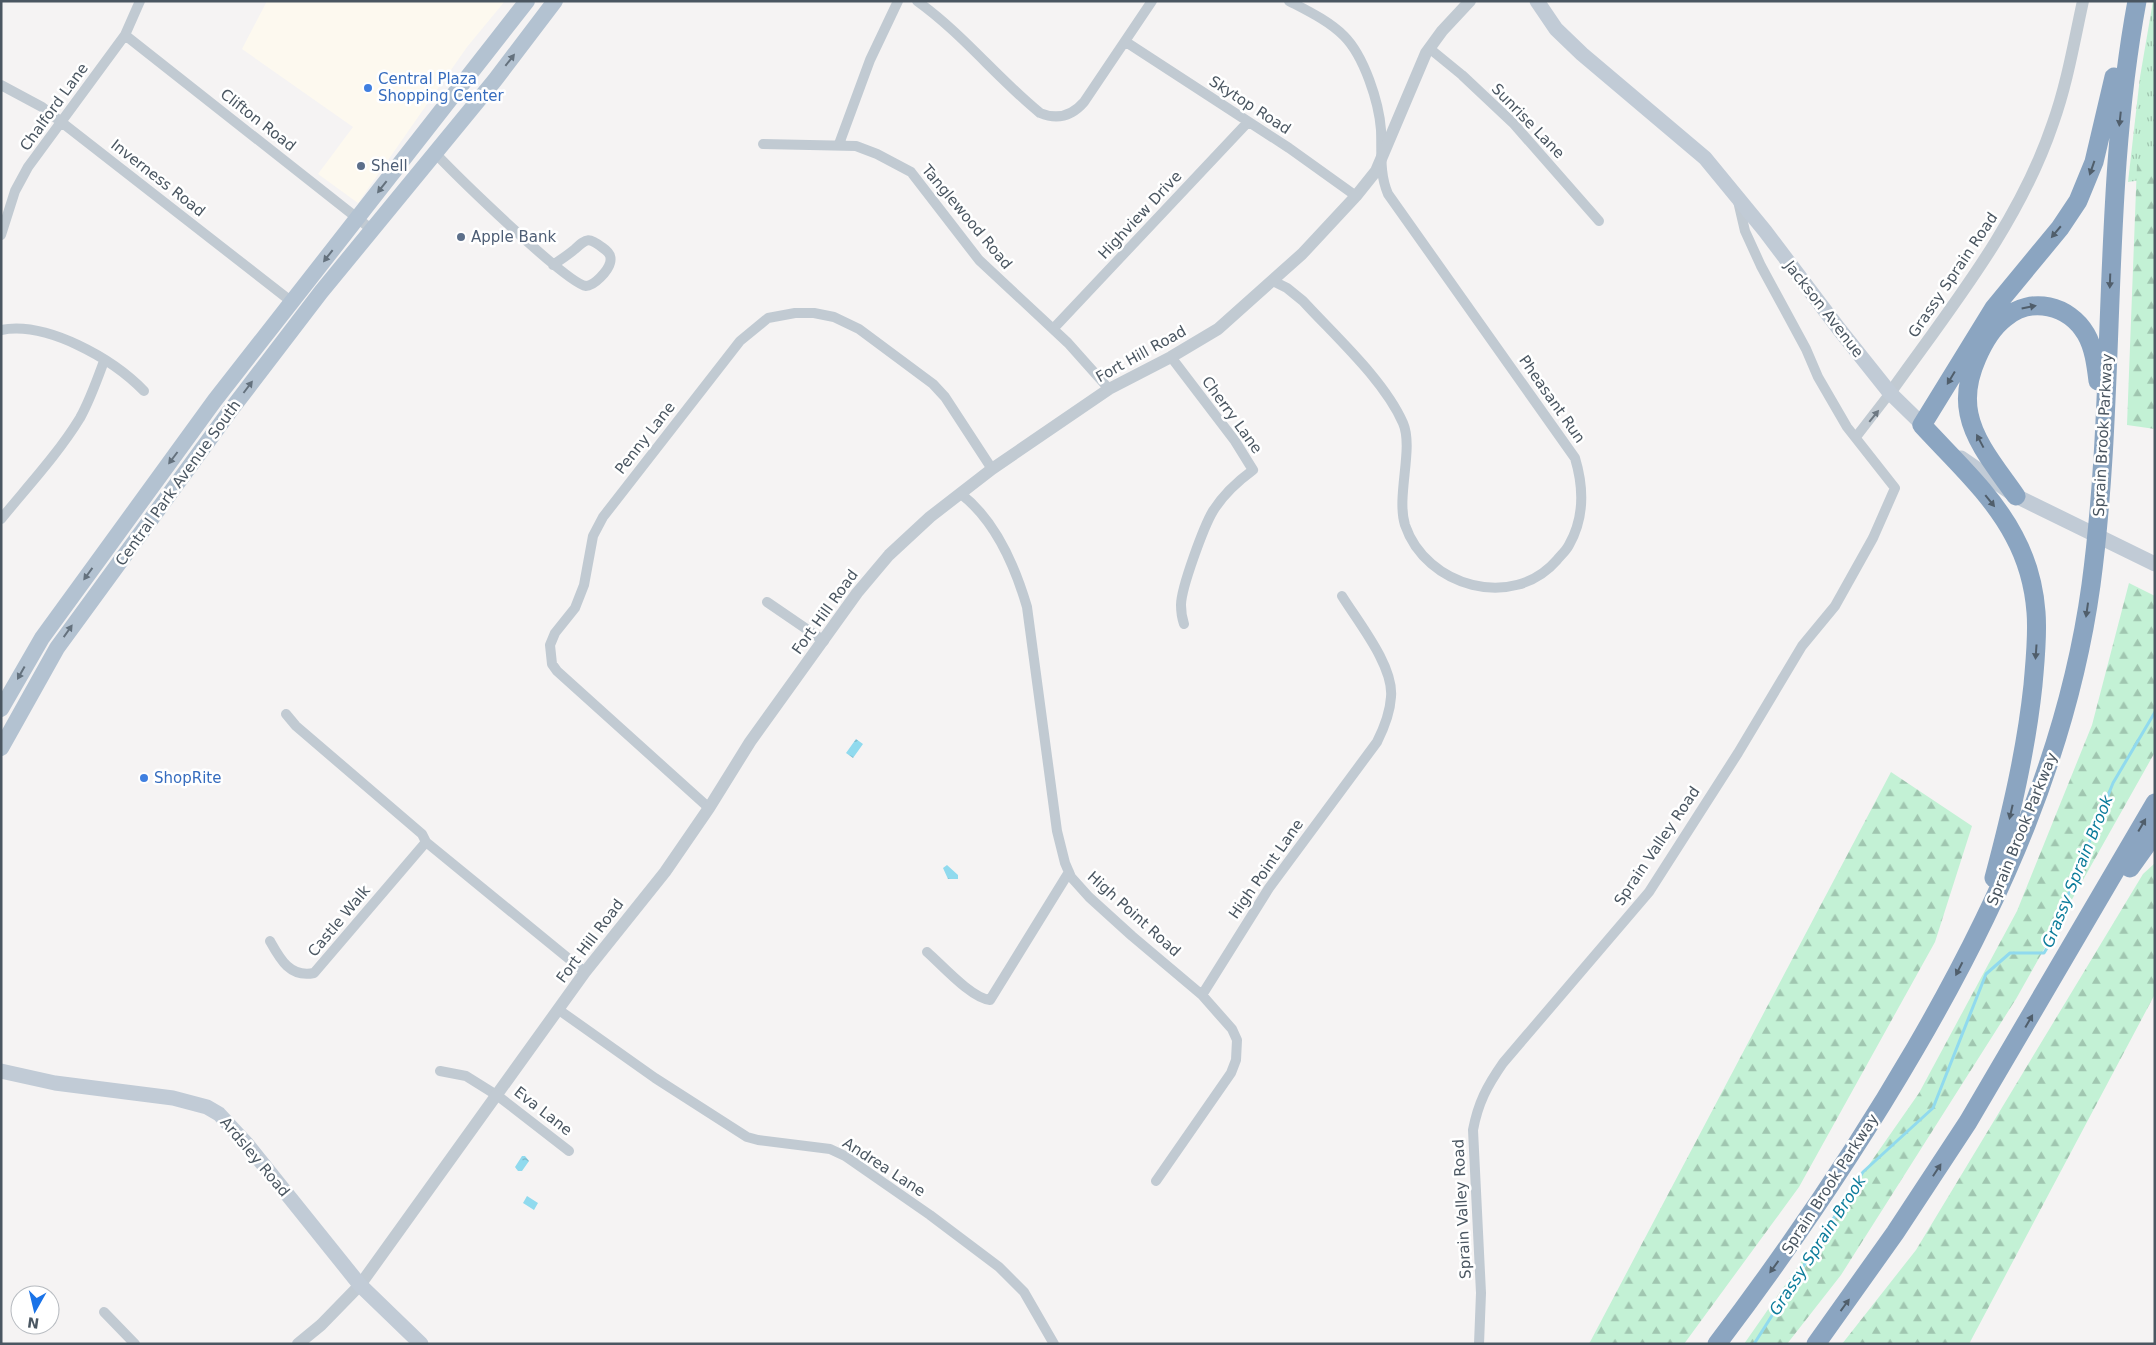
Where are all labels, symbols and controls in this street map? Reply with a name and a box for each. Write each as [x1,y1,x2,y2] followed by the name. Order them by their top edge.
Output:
[505,54,516,67] one-way arrow
[16,60,92,154] street label: Chalford Lane
[378,70,505,105] place label: Central Plaza Shopping Center
[1206,72,1294,138] street label: Skytop Road
[1488,80,1568,162] street label: Sunrise Lane
[362,82,374,94] marker: Central Plaza Shopping Center
[217,85,299,155] street label: Clifton Road
[2116,111,2124,127] one-way arrow
[107,136,209,220] street label: Inverness Road
[371,157,408,175] place label: Shell
[355,160,367,172] marker: Shell
[917,160,1016,273] street label: Tanglewood Road
[2088,161,2096,176] one-way arrow
[1095,167,1185,263] street label: Highview Drive
[377,180,388,193] one-way arrow
[1905,209,2001,341] street label: Grassy Sprain Road
[2050,226,2061,239] one-way arrow
[471,228,556,246] place label: Apple Bank
[455,231,467,243] marker: Apple Bank
[323,249,334,262] one-way arrow
[1780,256,1867,361] street label: Jackson Avenue
[2106,273,2114,289] one-way arrow
[2021,302,2037,310] one-way arrow
[1093,322,1189,386] street label: Fort Hill Road
[1515,352,1589,446] street label: Pheasant Run
[2090,353,2116,517] street label: Sprain Brook Parkway
[1946,371,1955,384] one-way arrow
[1198,373,1266,457] street label: Cherry Lane
[242,381,253,394] one-way arrow
[112,397,244,569] street label: Central Park Avenue South
[611,398,679,478] street label: Penny Lane
[1868,410,1879,423] one-way arrow
[1976,433,1984,448] one-way arrow
[168,451,178,465] one-way arrow
[1984,494,1995,507] one-way arrow
[788,566,862,658] street label: Fort Hill Road
[83,567,93,581] one-way arrow
[2083,602,2091,618] one-way arrow
[63,625,74,638] one-way arrow
[2031,644,2039,660] one-way arrow
[16,666,25,680] one-way arrow
[1983,750,2061,908] street label: Sprain Brook Parkway
[154,769,221,787] place label: ShopRite
[138,772,150,784] marker: ShopRite
[1610,783,1704,909] street label: Sprain Valley Road
[2038,791,2117,950] water label: Grassy Sprain Brook
[2007,805,2015,820] one-way arrow
[1225,816,1307,922] street label: High Point Lane
[2137,818,2146,831] one-way arrow
[1084,868,1184,960] street label: High Point Road
[304,881,374,960] street label: Castle Walk
[553,896,627,986] street label: Fort Hill Road
[1955,962,1963,976] one-way arrow
[2024,1015,2033,1028] one-way arrow
[510,1083,576,1139] street label: Eva Lane
[1778,1110,1882,1257] street label: Sprain Brook Parkway
[217,1114,293,1200] street label: Ardsley Road
[839,1134,929,1200] street label: Andrea Lane
[1449,1139,1475,1279] street label: Sprain Valley Road
[1932,1164,1942,1177] one-way arrow
[1765,1171,1870,1319] water label: Grassy Sprain Brook
[1769,1260,1779,1274] one-way arrow
[10,1285,60,1335] north arrow
[1840,1298,1850,1311] one-way arrow
[26,1314,40,1332] text: N

